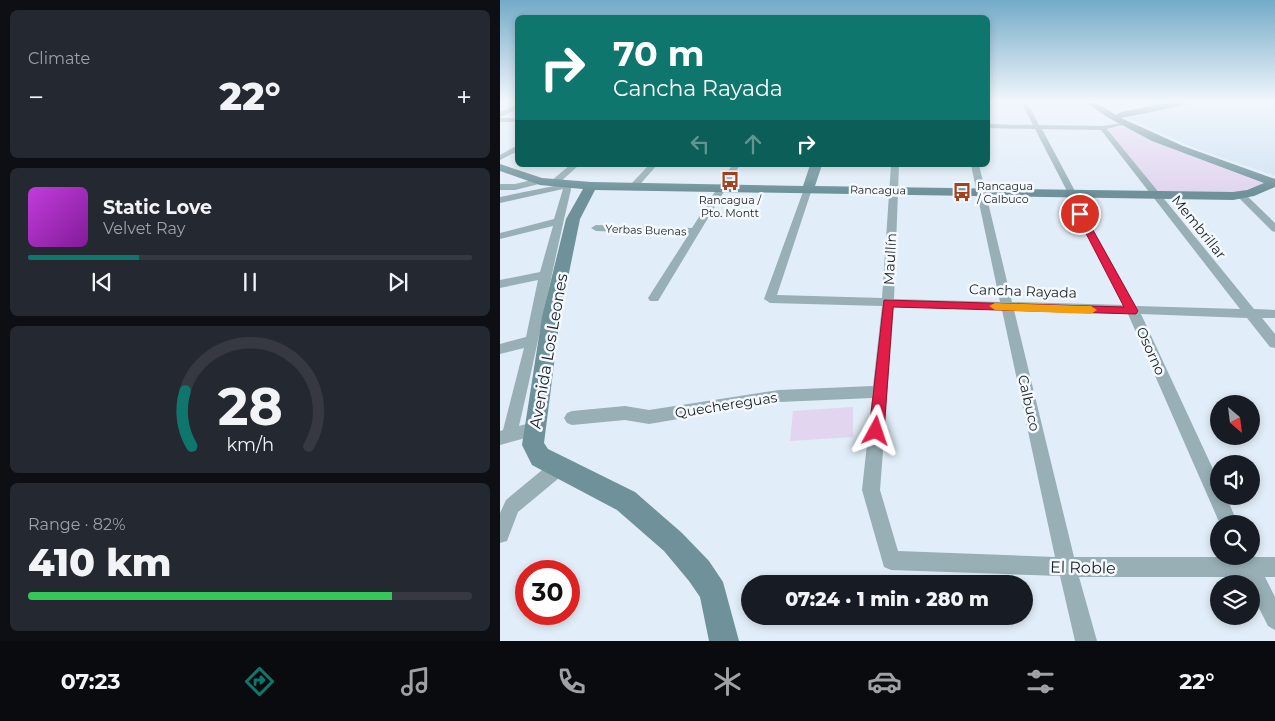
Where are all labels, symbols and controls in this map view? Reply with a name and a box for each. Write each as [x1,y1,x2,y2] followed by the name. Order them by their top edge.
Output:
[613,32,704,75] text: 70 m
[530,35,595,100] icon: right
[28,49,90,68] text: Climate
[219,73,281,120] text: 22°
[613,75,783,102] text: Cancha Rayada
[28,80,44,114] text: −
[456,80,472,114] text: +
[686,130,714,158] icon: left
[739,130,767,158] icon: ahead
[792,130,820,158] icon: right
[719,170,741,192] bus stop icon: Rancagua / Pto. Montt
[976,179,1033,206] place label: Rancagua / Calbuco
[951,181,973,203] bus stop icon: Rancagua / Calbuco
[850,183,906,197] street label: Rancagua
[1168,191,1230,263] street label: Membrillar
[699,193,763,220] place label: Rancagua / Pto. Montt
[1059,193,1101,235] pin
[103,196,212,219] text: Static Love
[1066,200,1094,228] icon: arrive
[103,219,185,238] text: Velvet Ray
[605,222,687,238] street label: Yerbas Buenas
[880,233,900,285] street label: Maullín
[88,268,116,296] icon: previous
[236,268,264,296] icon: pause
[384,268,412,296] icon: next
[525,272,572,430] street label: Avenida Los Leones
[969,280,1077,302] street label: Cancha Rayada
[1132,324,1170,378] street label: Osorno
[1014,373,1044,433] street label: Calbuco
[217,375,283,438] text: 28
[674,388,779,422] street label: Quechereguas
[1210,395,1260,445] north arrow
[1210,395,1260,625] map controls
[849,404,901,456] position arrow
[226,434,274,455] text: km/h
[1210,455,1260,505] button: sound
[28,515,126,534] text: Range · 82%
[1210,515,1260,565] button: search
[28,539,172,586] text: 410 km
[1050,557,1116,578] street label: El Roble
[515,560,580,625] speed limit sign: 30
[1210,575,1260,625] button: layers
[785,588,989,611] text: 07:24 · 1 min · 280 m
[242,664,277,699] icon: directions
[398,664,433,699] icon: music
[554,664,589,699] icon: phone
[710,664,745,699] icon: climate
[867,664,902,699] icon: car
[1023,664,1058,699] icon: filters
[61,668,120,695] text: 07:23
[1179,668,1214,695] text: 22°

